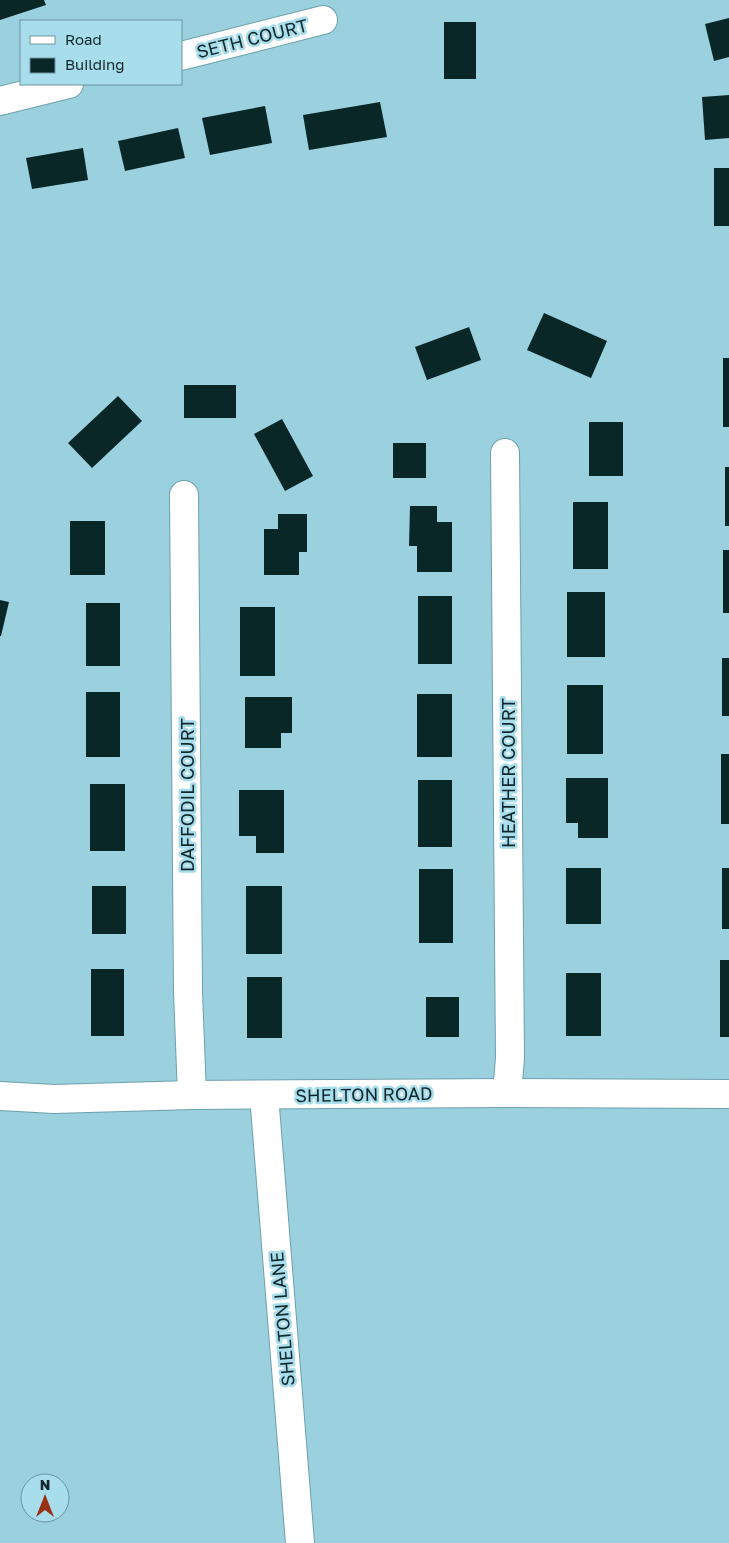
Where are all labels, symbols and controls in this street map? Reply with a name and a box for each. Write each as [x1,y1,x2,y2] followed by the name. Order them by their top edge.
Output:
[194,14,310,62] street label: SETH COURT
[20,20,182,85] legend
[65,30,102,48] text: Road
[65,55,125,73] text: Building
[497,698,519,848] street label: HEATHER COURT
[176,718,198,872] street label: DAFFODIL COURT
[295,1082,433,1106] street label: SHELTON ROAD
[265,1251,299,1387] street label: SHELTON LANE
[20,1473,70,1523] north arrow
[40,1476,50,1493] text: N

